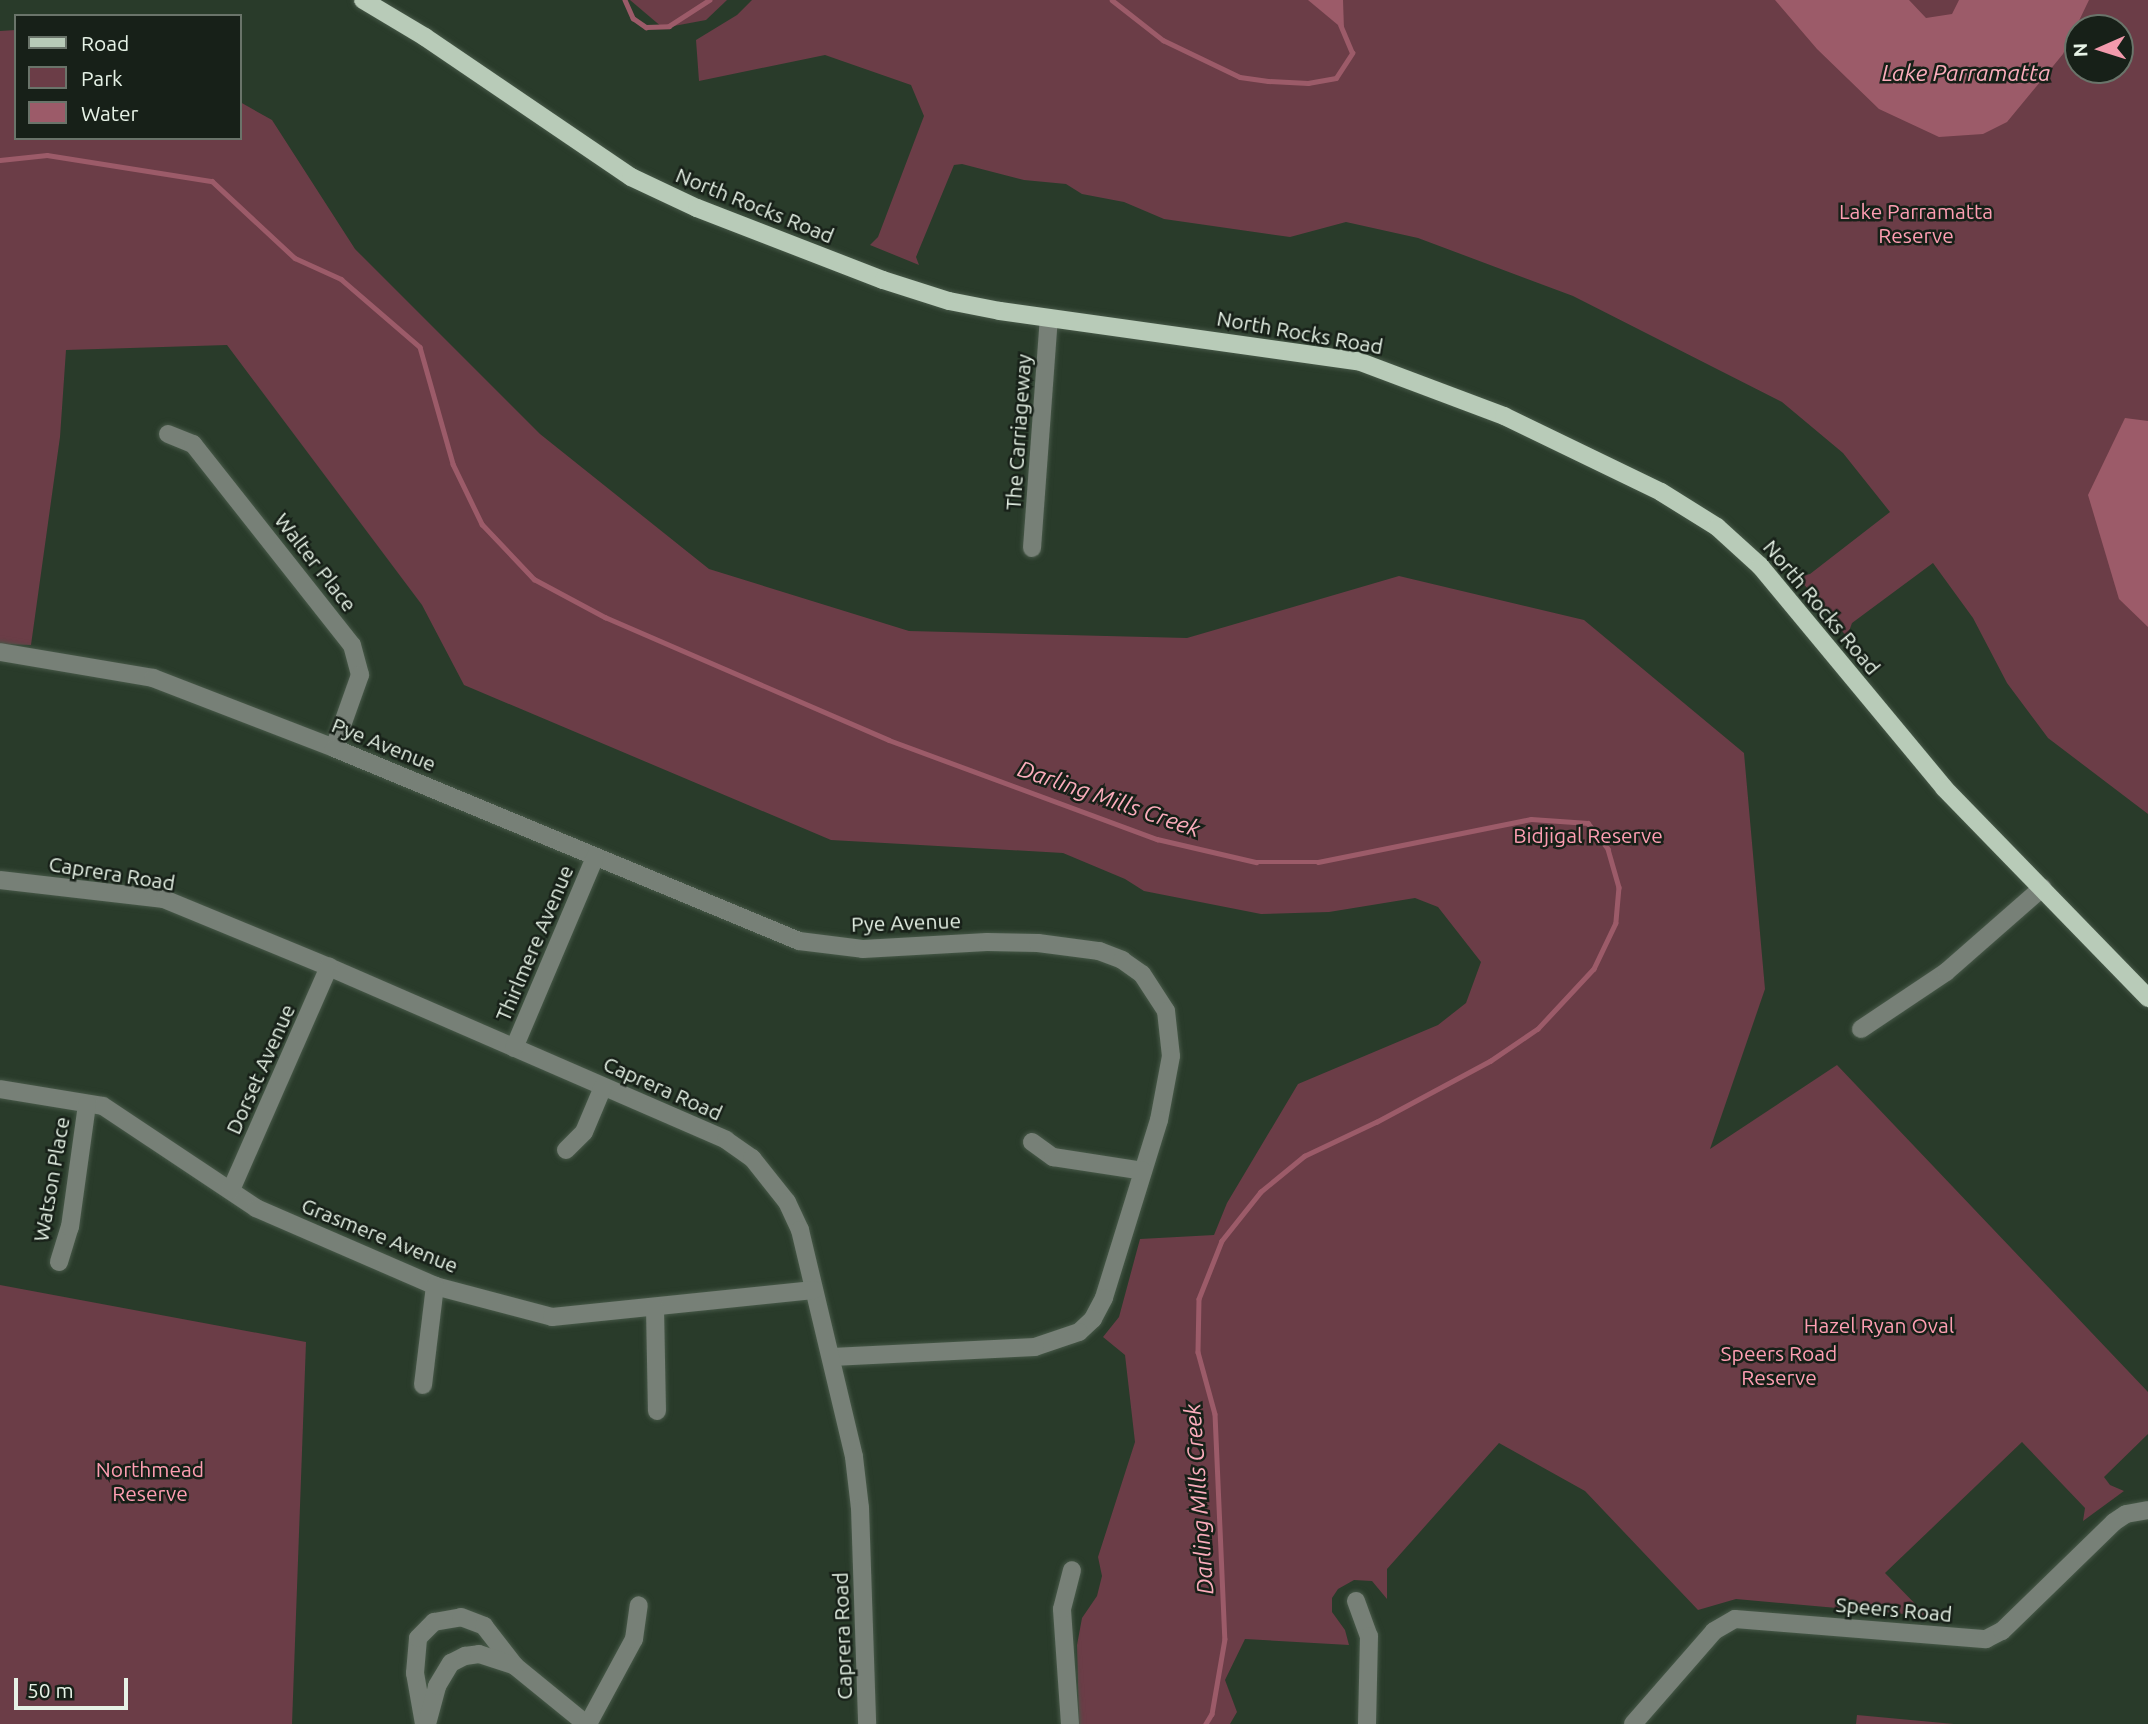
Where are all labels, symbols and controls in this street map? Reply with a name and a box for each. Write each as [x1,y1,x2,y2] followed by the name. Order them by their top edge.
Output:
[14,14,242,140] legend
[2064,14,2134,84] north arrow
[81,31,129,55] text: Road
[2069,42,2091,58] text: N
[1882,59,2050,87] water label: Lake Parramatta
[81,66,123,90] text: Park
[81,101,139,125] text: Water
[672,162,838,248] street label: North Rocks Road
[1839,198,1993,248] park label: Lake Parramatta Reserve
[1215,305,1385,359] street label: North Rocks Road
[1000,353,1036,511] street label: The Carriageway
[270,508,362,616] street label: Walter Place
[1758,534,1886,680] street label: North Rocks Road
[328,712,440,776] street label: Pye Avenue
[1014,755,1204,843] water label: Darling Mills Creek
[1513,822,1663,848] park label: Bidjigal Reserve
[47,851,177,895] street label: Caprera Road
[490,861,578,1025] street label: Thirlmere Avenue
[851,907,961,937] street label: Pye Avenue
[220,1000,300,1138] street label: Dorset Avenue
[600,1051,726,1125] street label: Caprera Road
[28,1115,74,1243] street label: Watson Place
[298,1192,462,1278] street label: Grasmere Avenue
[1804,1312,1954,1338] park label: Hazel Ryan Oval
[1721,1340,1837,1390] park label: Speers Road Reserve
[1179,1403,1219,1595] water label: Darling Mills Creek
[96,1456,204,1506] park label: Northmead Reserve
[827,1572,857,1700] street label: Caprera Road
[1835,1591,1953,1627] street label: Speers Road
[18,1664,131,1708] scale bar
[27,1678,74,1702] text: 50 m

